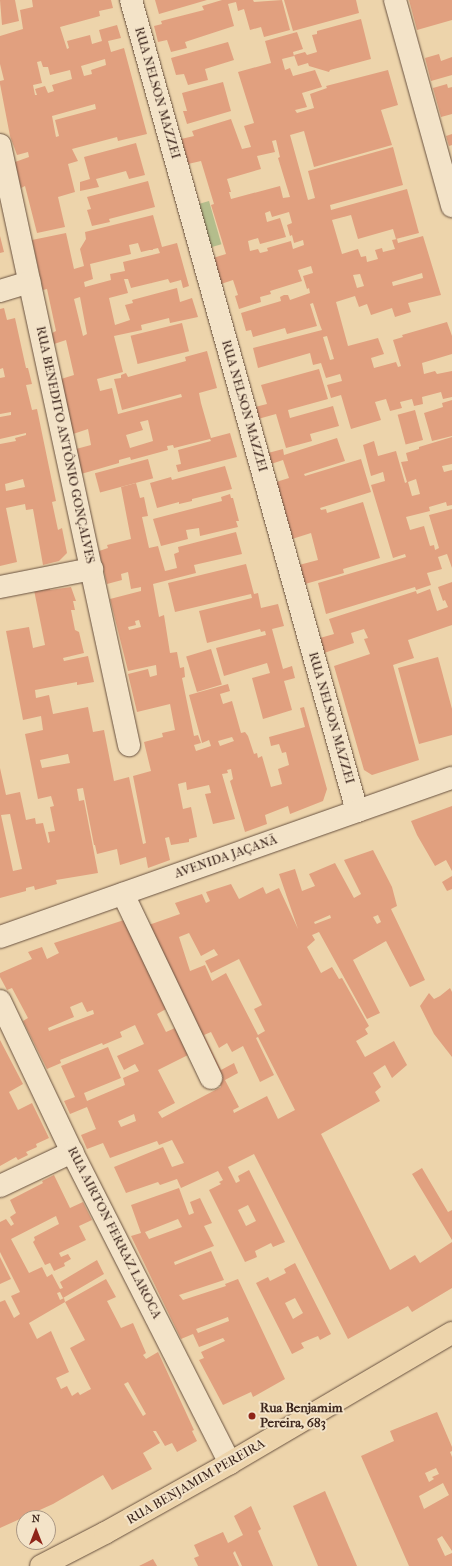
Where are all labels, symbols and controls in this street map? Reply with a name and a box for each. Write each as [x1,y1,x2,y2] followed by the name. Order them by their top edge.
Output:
[131,25,183,161] street label: RUA NELSON MAZZEI
[32,325,98,565] street label: RUA BENEDITO ANTÔNIO GONÇALVES
[218,338,270,474] street label: RUA NELSON MAZZEI
[305,650,357,786] street label: RUA NELSON MAZZEI
[172,832,280,882] street label: AVENIDA JAÇANÃ
[64,1144,164,1322] street label: RUA AIRTON FERRAZ LAROCA
[260,1401,343,1432] place label: Rua Benjamim Pereira, 683
[247,1411,257,1421] marker: Rua Benjamim Pereira, 683
[124,1436,268,1528] street label: RUA BENJAMIM PEREIRA
[16,1510,56,1550] north arrow
[32,1512,40,1525] text: N

